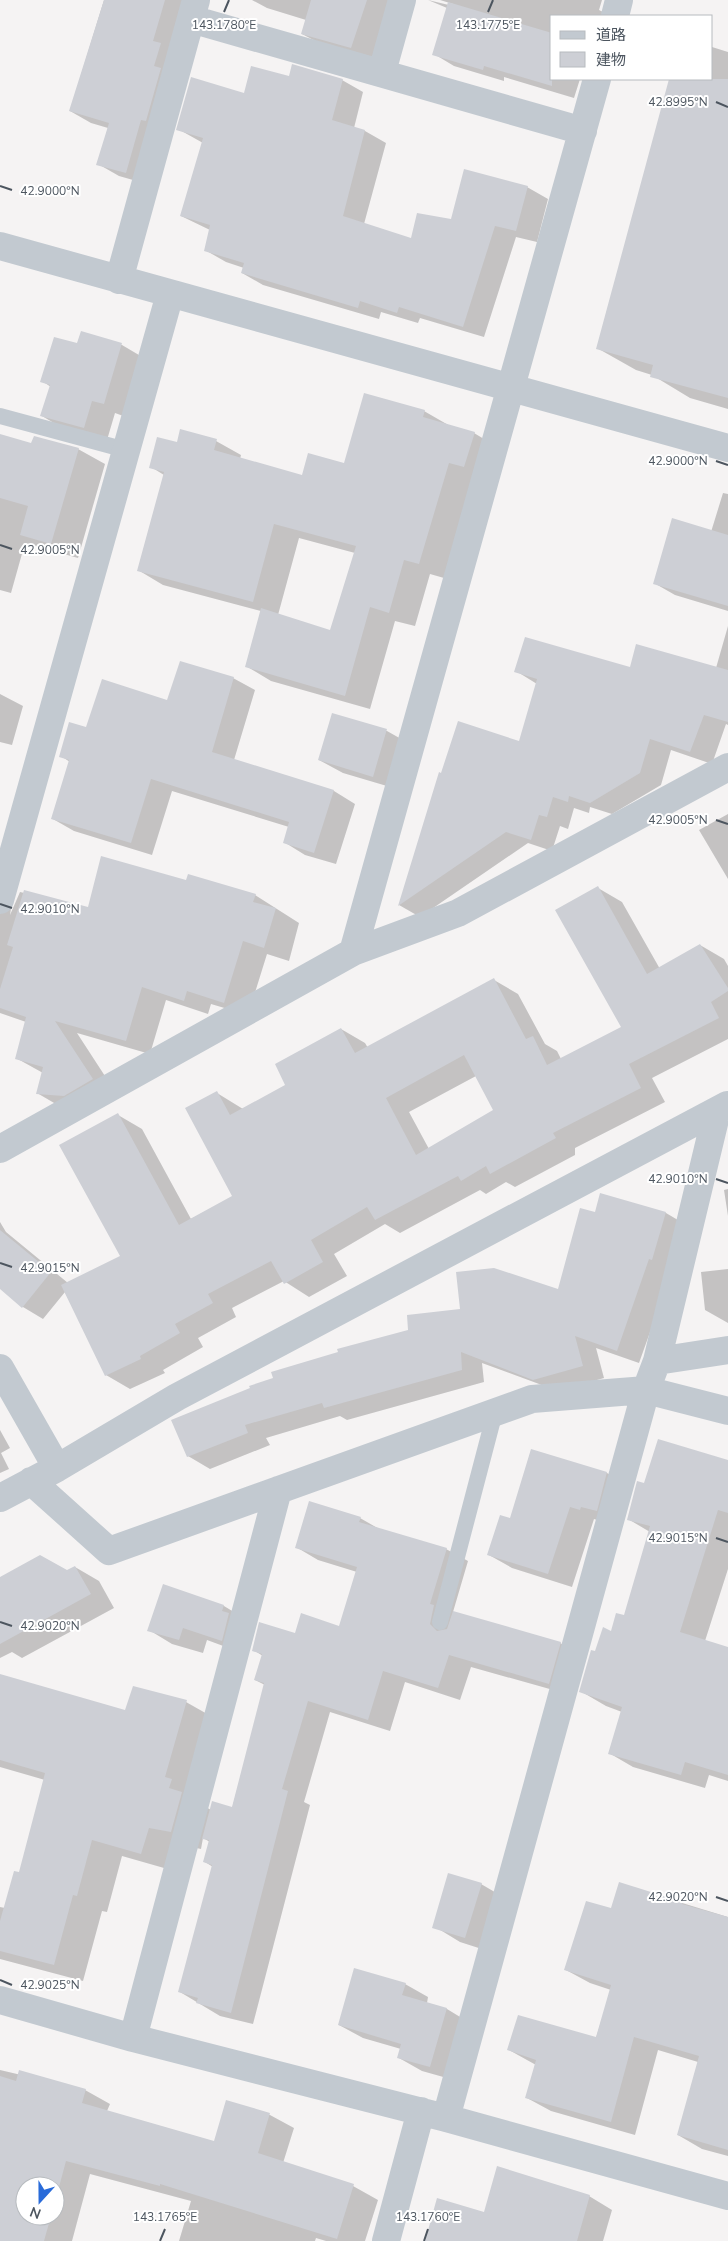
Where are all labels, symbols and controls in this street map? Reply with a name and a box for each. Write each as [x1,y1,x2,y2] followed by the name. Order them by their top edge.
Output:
[550,15,713,80] legend
[192,17,256,33] text: 143.1780°E
[456,17,520,33] text: 143.1775°E
[596,25,626,45] text: 道路
[596,50,626,70] text: 建物
[648,94,708,110] text: 42.8995°N
[20,183,80,199] text: 42.9000°N
[648,453,708,469] text: 42.9000°N
[20,542,80,558] text: 42.9005°N
[648,812,708,828] text: 42.9005°N
[20,901,80,917] text: 42.9010°N
[648,1171,708,1187] text: 42.9010°N
[20,1260,80,1276] text: 42.9015°N
[648,1530,708,1546] text: 42.9015°N
[20,1618,80,1634] text: 42.9020°N
[648,1889,708,1905] text: 42.9020°N
[20,1977,80,1993] text: 42.9025°N
[15,2176,65,2226] north arrow
[27,2202,44,2223] text: N
[133,2209,197,2225] text: 143.1765°E
[396,2209,460,2225] text: 143.1760°E

